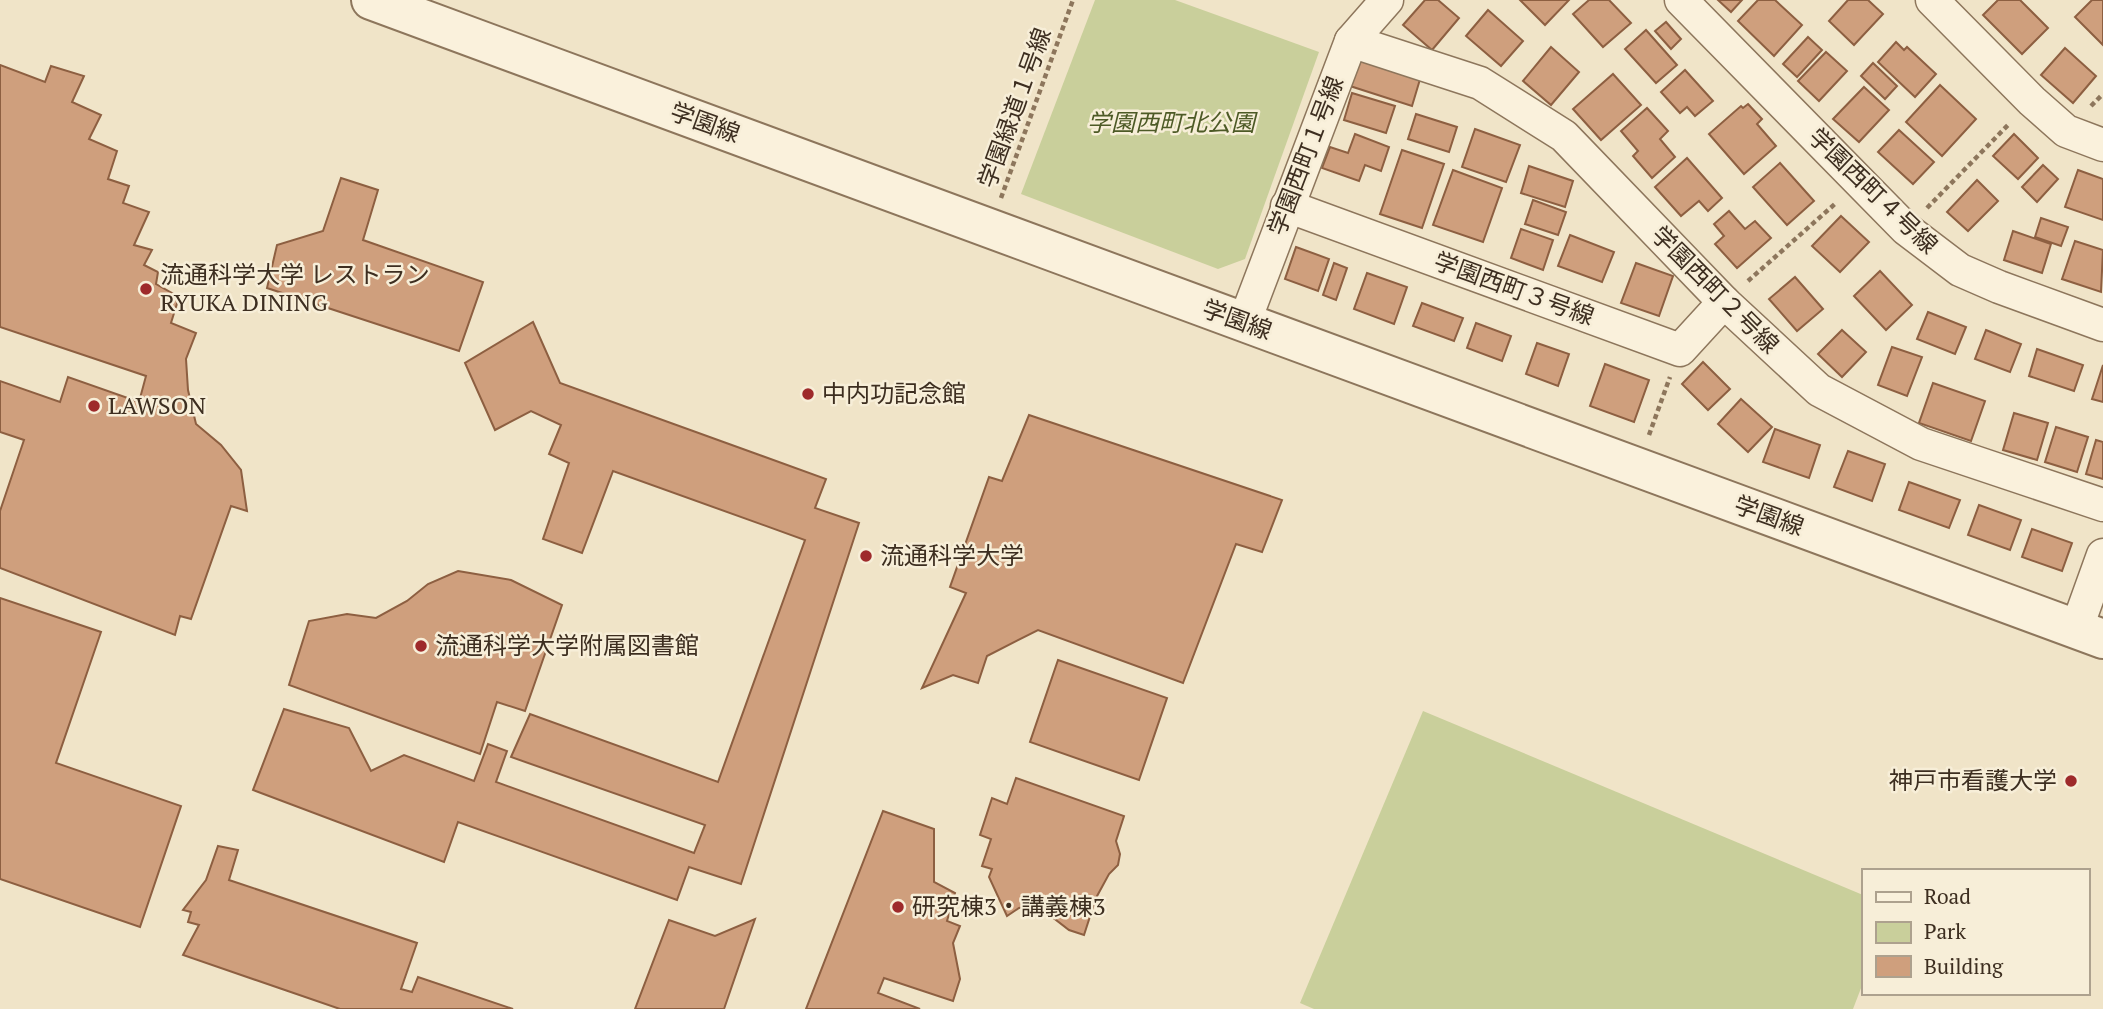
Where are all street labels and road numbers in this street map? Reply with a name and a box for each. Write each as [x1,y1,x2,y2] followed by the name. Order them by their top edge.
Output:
[970,23,1058,192] street label: 学園緑道１号線
[1260,71,1350,240] street label: 学園西町１号線
[666,95,745,149] street label: 学園線
[1802,120,1945,260] street label: 学園西町４号線
[1645,219,1786,360] street label: 学園西町２号線
[1430,244,1599,332] street label: 学園西町３号線
[1198,292,1277,346] street label: 学園線
[1730,488,1809,542] street label: 学園線

